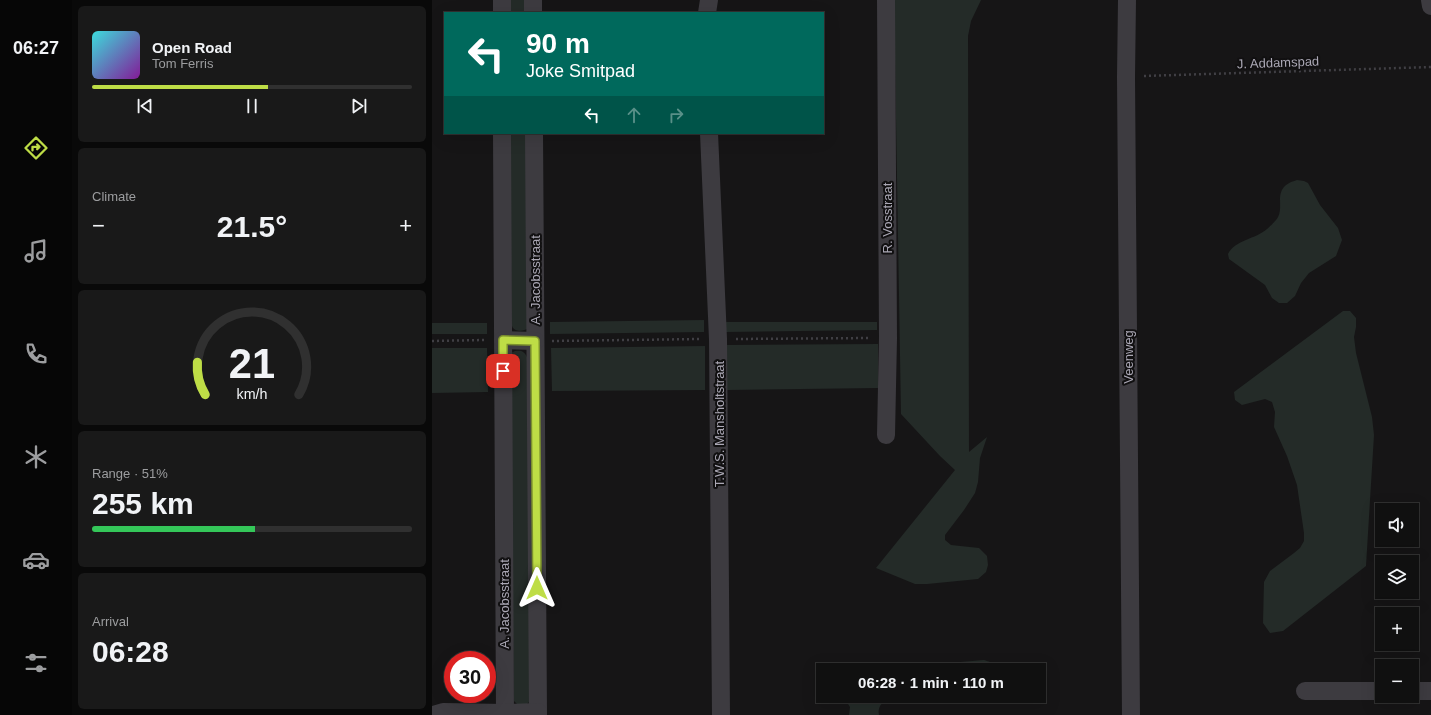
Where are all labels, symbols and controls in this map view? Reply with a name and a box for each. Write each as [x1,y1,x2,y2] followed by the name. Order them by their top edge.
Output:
[460,28,512,80] icon: left
[526,28,590,59] text: 90 m
[13,38,59,58] text: 06:27
[152,39,232,56] text: Open Road
[1237,54,1319,71] street label: J. Addamspad
[152,56,213,71] text: Tom Ferris
[526,61,635,81] text: Joke Smitpad
[134,95,156,117] icon: previous
[241,95,263,117] icon: pause
[348,95,370,117] icon: next
[581,104,603,126] icon: left
[623,104,645,126] icon: ahead
[665,104,687,126] icon: right
[22,134,50,162] icon: directions
[880,182,895,253] street label: R. Vosstraat
[92,189,136,204] text: Climate
[217,210,287,243] text: 21.5°
[92,213,105,238] text: −
[399,213,412,238] text: +
[528,235,543,325] street label: A. Jacobsstraat
[22,237,50,265] icon: music
[1121,330,1136,384] street label: Veenweg
[22,340,50,368] icon: phone
[229,340,275,387] text: 21
[486,354,520,388] pin
[492,360,514,382] icon: arrive
[712,360,727,487] street label: T.W.S. Mansholtstraat
[237,386,268,402] text: km/h
[22,443,50,471] icon: climate
[92,466,168,481] text: Range · 51%
[92,487,194,520] text: 255 km
[1375,503,1419,703] map controls
[1375,503,1419,547] button: sound
[22,546,50,574] icon: car
[1375,555,1419,599] button: layers
[497,559,512,649] street label: A. Jacobsstraat
[516,567,558,609] position arrow
[1375,607,1419,651] button: +
[92,614,129,629] text: Arrival
[92,635,169,668] text: 06:28
[22,649,50,677] icon: filters
[444,651,496,703] speed limit sign: 30
[1375,659,1419,703] button: −
[858,674,1004,691] text: 06:28 · 1 min · 110 m

